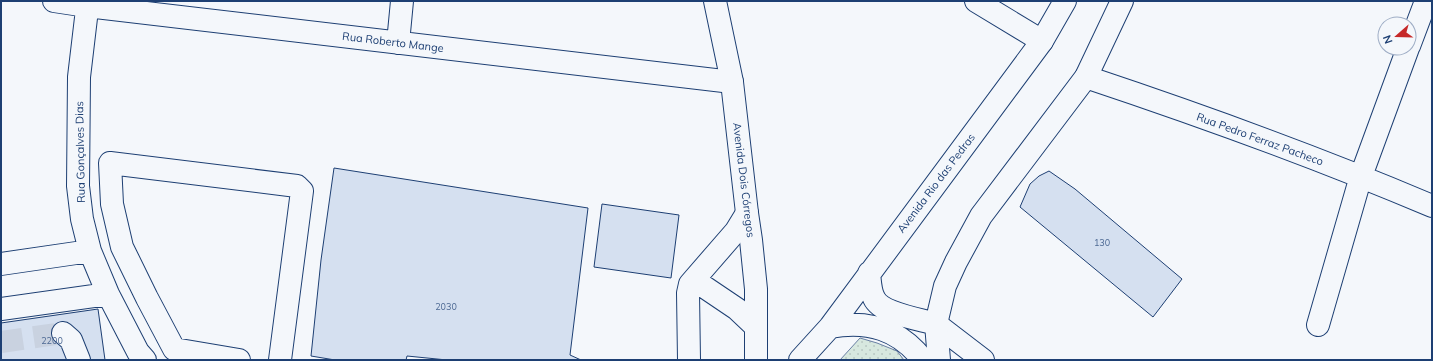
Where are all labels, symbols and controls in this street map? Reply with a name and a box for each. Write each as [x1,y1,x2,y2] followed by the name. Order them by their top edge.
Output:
[1377,16,1417,56] north arrow
[341,29,445,55] street label: Rua Roberto Mange
[1380,33,1396,46] text: N
[72,101,88,203] street label: Rua Gonçalves Dias
[1195,109,1325,169] street label: Rua Pedro Ferraz Pacheco
[730,122,758,238] street label: Avenida Dois Córregos
[894,130,978,236] street label: Avenida Rio das Pedras
[1094,237,1110,248] house number: 130
[435,301,457,312] house number: 2030
[41,335,63,346] house number: 2200

